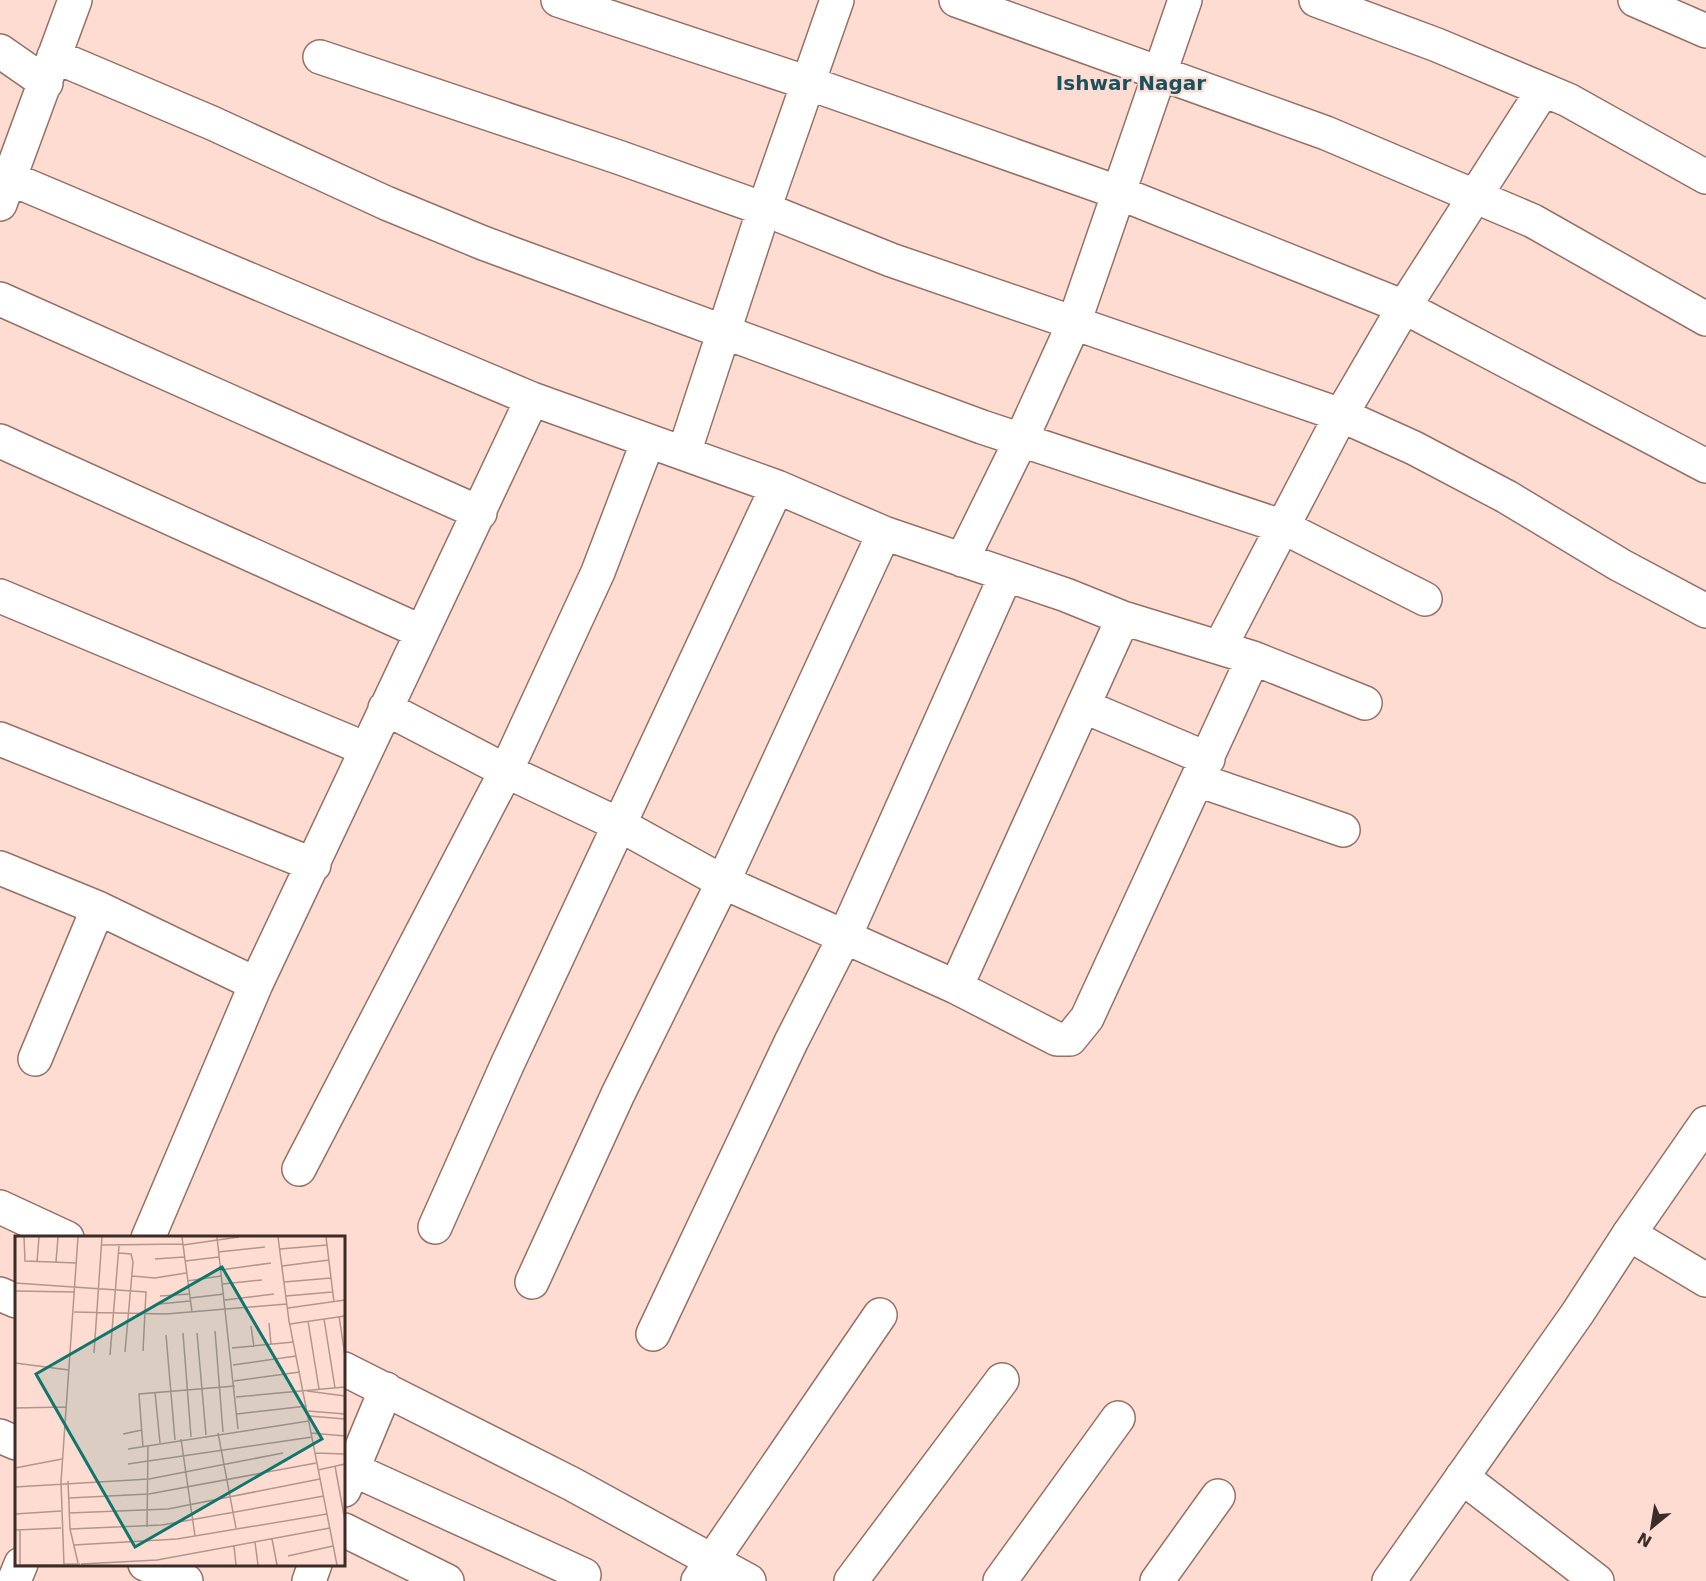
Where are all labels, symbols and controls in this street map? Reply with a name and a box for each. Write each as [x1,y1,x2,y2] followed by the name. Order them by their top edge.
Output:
[1056,71,1206,95] district label: Ishwar Nagar
[15,1236,345,1566] inset map
[1622,1497,1682,1557] north arrow
[1634,1528,1655,1551] text: N

